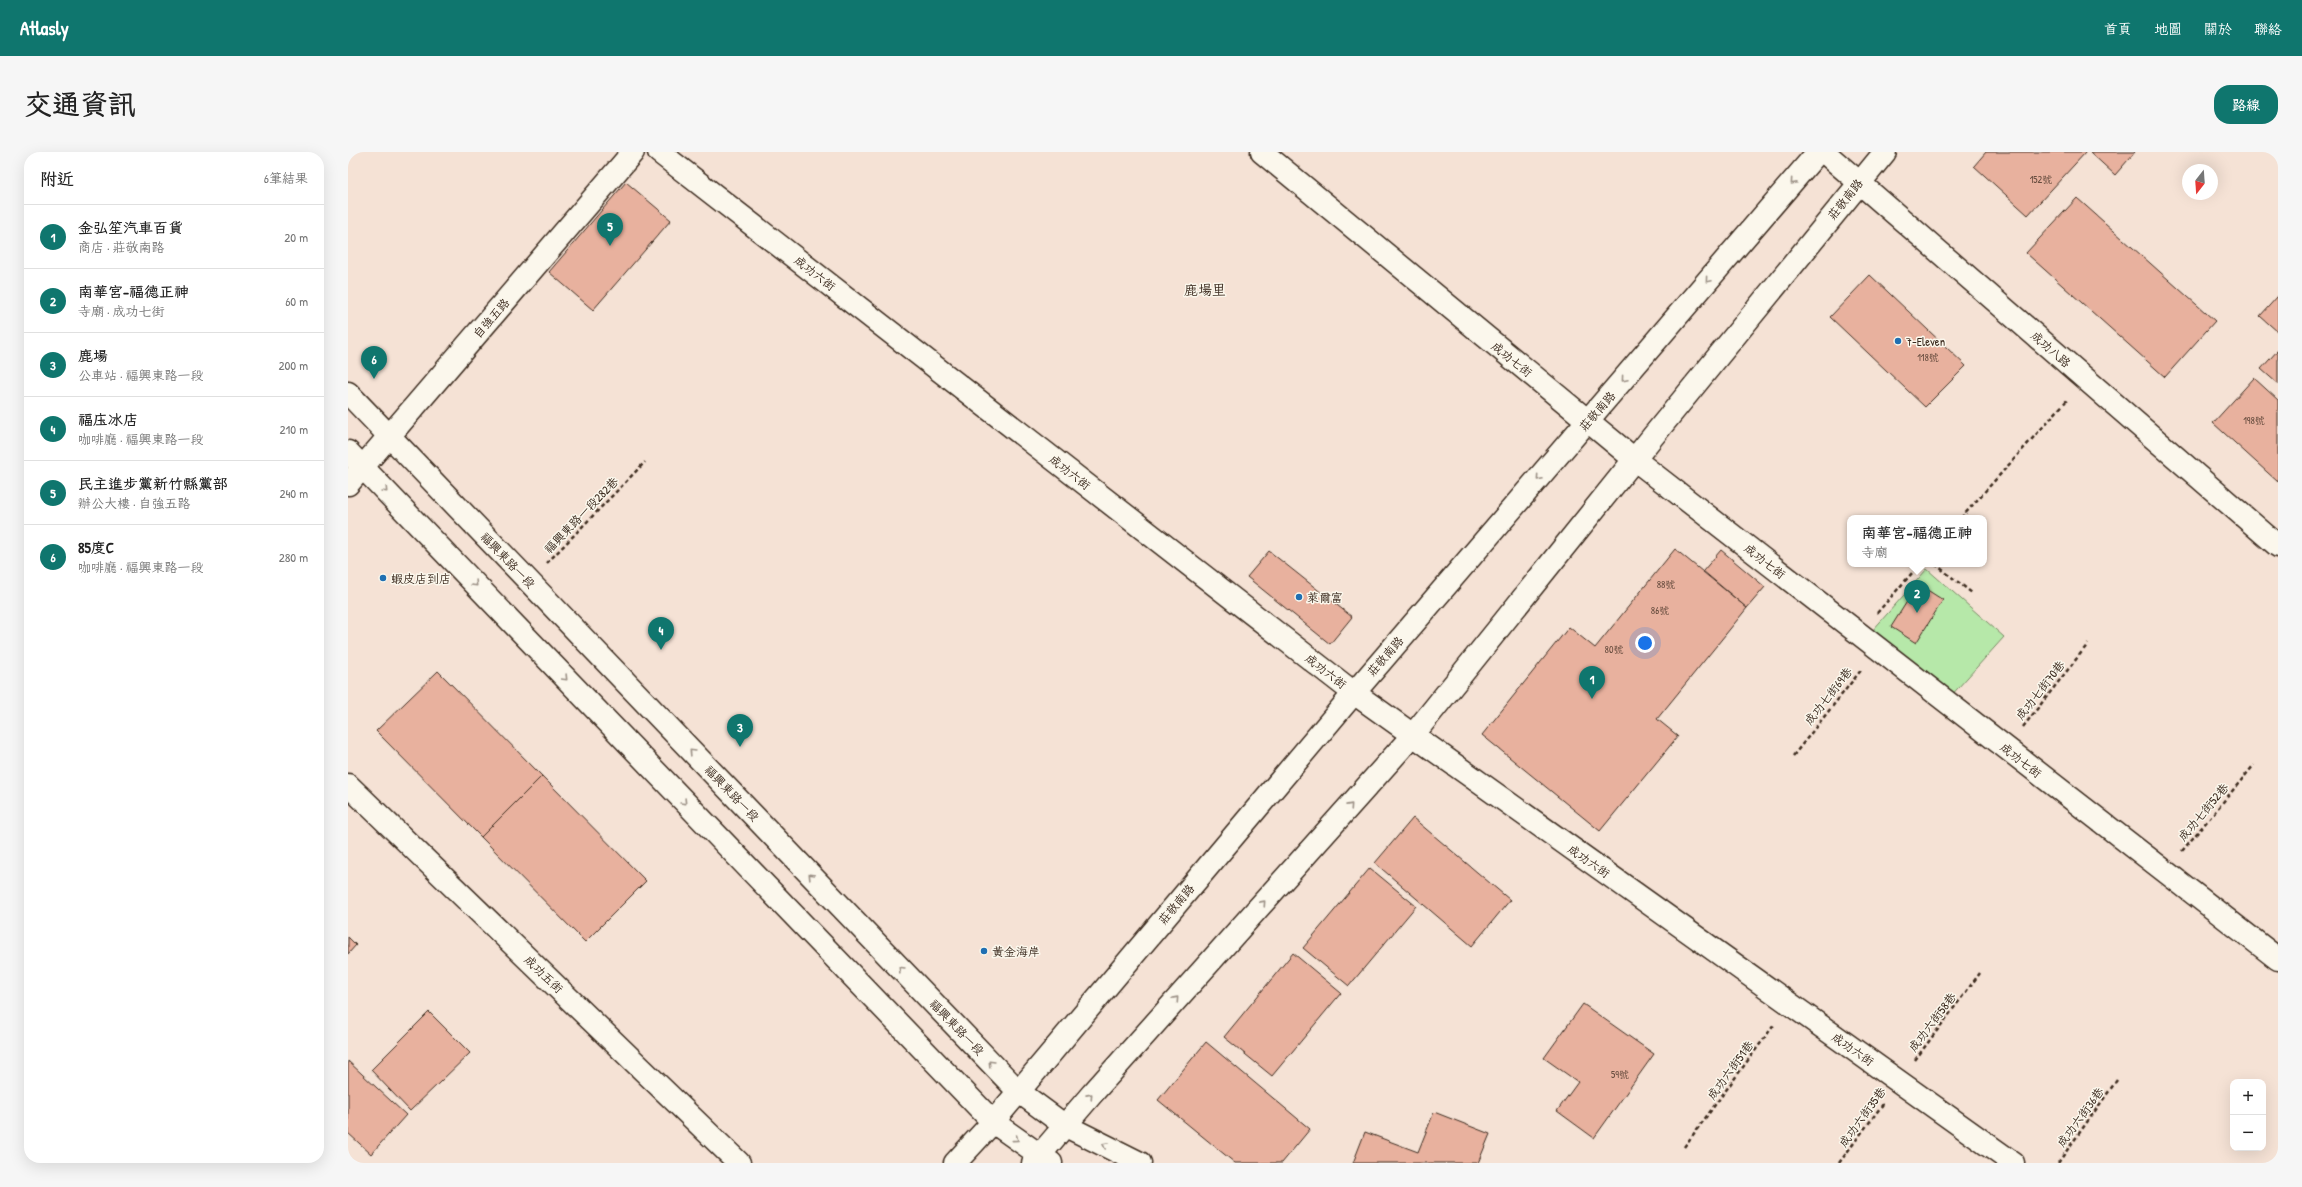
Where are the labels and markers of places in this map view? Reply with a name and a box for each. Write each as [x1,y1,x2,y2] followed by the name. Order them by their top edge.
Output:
[597,213,623,246] pin: 5
[1906,333,1945,350] place label: 7-Eleven
[1893,336,1903,346] marker: 7-Eleven
[361,346,387,379] pin: 6
[391,570,451,587] place label: 蝦皮店到店
[378,573,388,583] marker: 蝦皮店到店
[1904,580,1930,613] pin: 2
[1307,589,1343,606] place label: 萊爾富
[1294,592,1304,602] marker: 萊爾富
[648,617,674,650] pin: 4
[1579,666,1605,699] pin: 1
[727,714,753,747] pin: 3
[992,943,1040,960] place label: 黄金海岸
[979,946,989,956] marker: 黄金海岸

